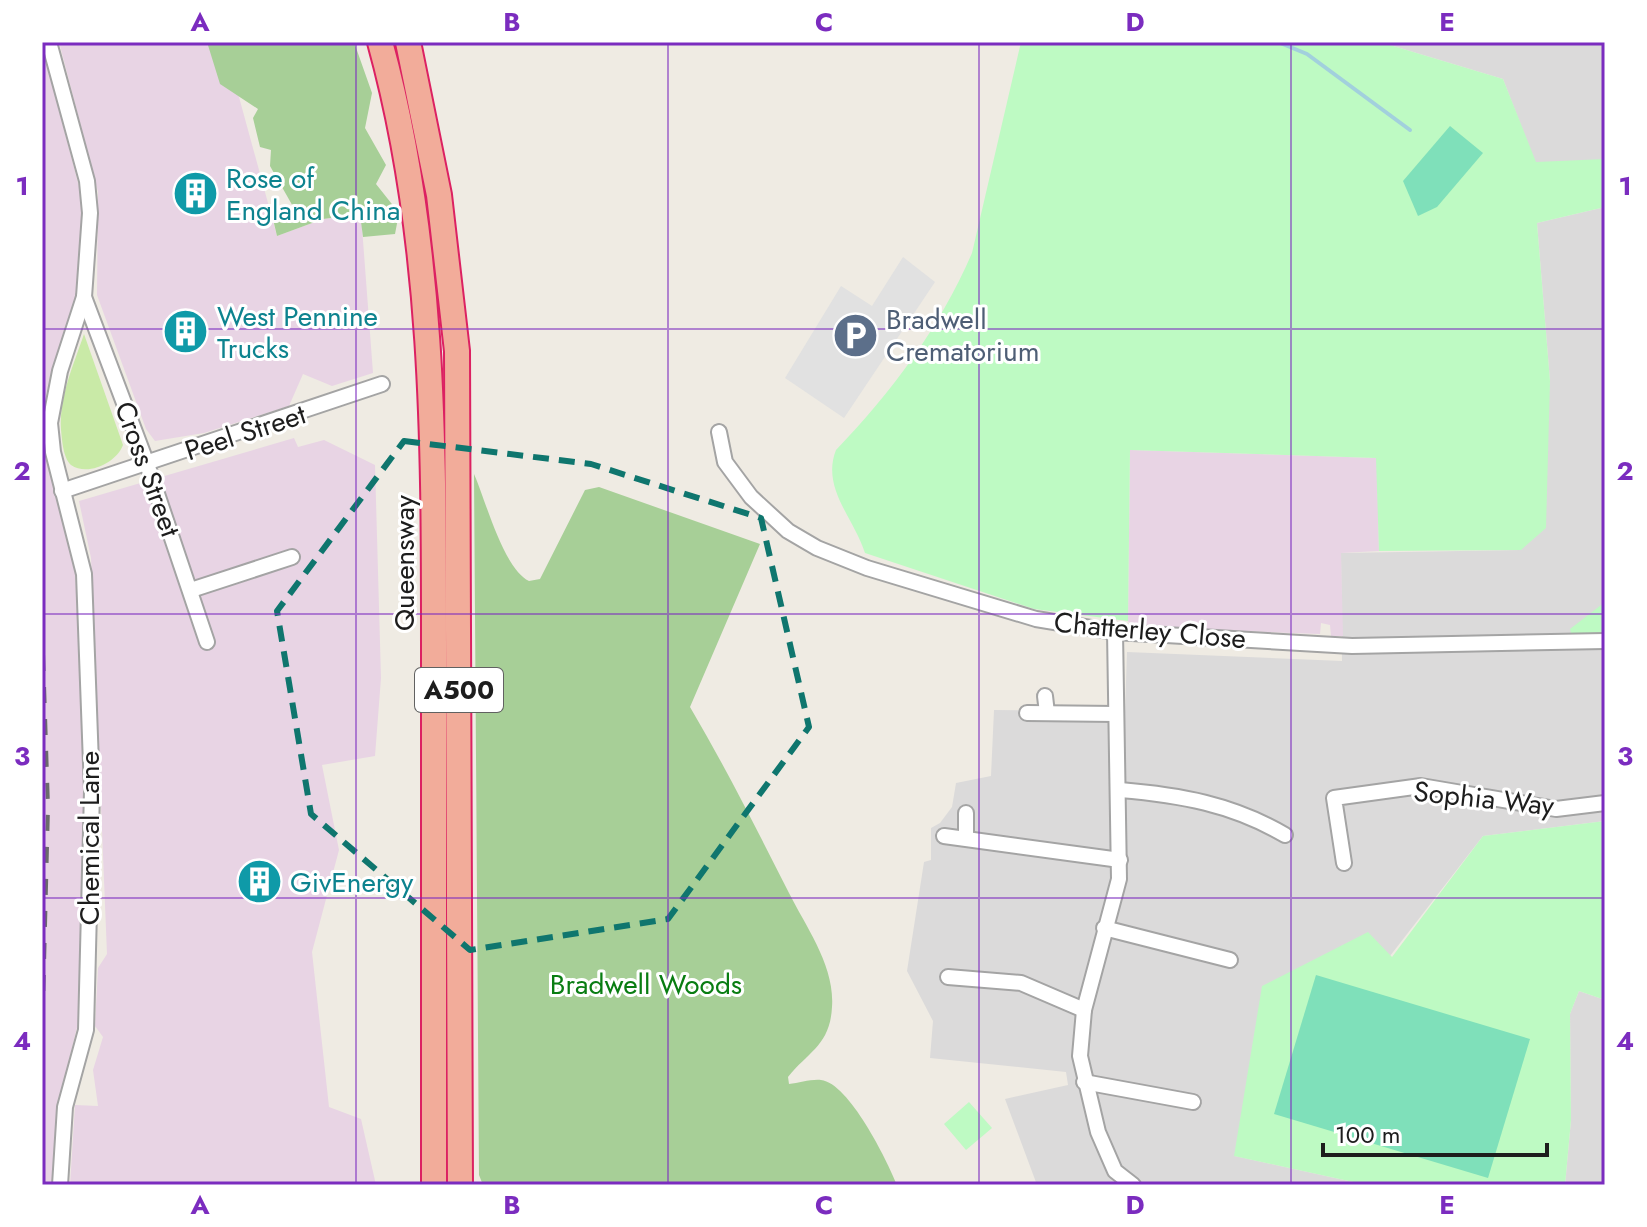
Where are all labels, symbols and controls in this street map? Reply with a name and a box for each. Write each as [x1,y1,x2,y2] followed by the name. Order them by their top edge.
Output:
[189,3,210,41] text: A
[503,3,521,41] text: B
[815,3,833,41] text: C
[1125,3,1145,41] text: D
[1439,3,1455,41] text: E
[226,158,400,231] place label: Rose of England China
[15,167,29,205] text: 1
[1618,167,1632,205] text: 1
[171,170,219,218] building icon: Rose of England China
[217,296,378,369] place label: West Pennine Trucks
[886,299,1040,372] place label: Bradwell Crematorium
[162,308,210,356] building icon: West Pennine Trucks
[831,311,879,359] parking icon: Bradwell Crematorium
[179,394,311,471] street label: Peel Street
[104,396,191,543] street label: Cross Street
[13,452,31,490] text: 2
[1616,452,1634,490] text: 2
[384,494,425,631] street label: Queensway
[1052,602,1248,659] street label: Chatterley Close
[415,668,503,712] road number: A500
[14,737,30,775] text: 3
[1617,737,1633,775] text: 3
[69,751,110,925] street label: Chemical Lane
[1412,771,1557,826] street label: Sophia Way
[235,858,283,906] building icon: GivEnergy
[290,862,414,903] place label: GivEnergy
[550,964,742,1005] park label: Bradwell Woods
[13,1022,31,1060] text: 4
[1616,1022,1634,1060] text: 4
[1323,1107,1547,1157] scale bar
[1335,1117,1401,1152] text: 100 m
[189,1186,210,1224] text: A
[503,1186,521,1224] text: B
[815,1186,833,1224] text: C
[1125,1186,1145,1224] text: D
[1439,1186,1455,1224] text: E

